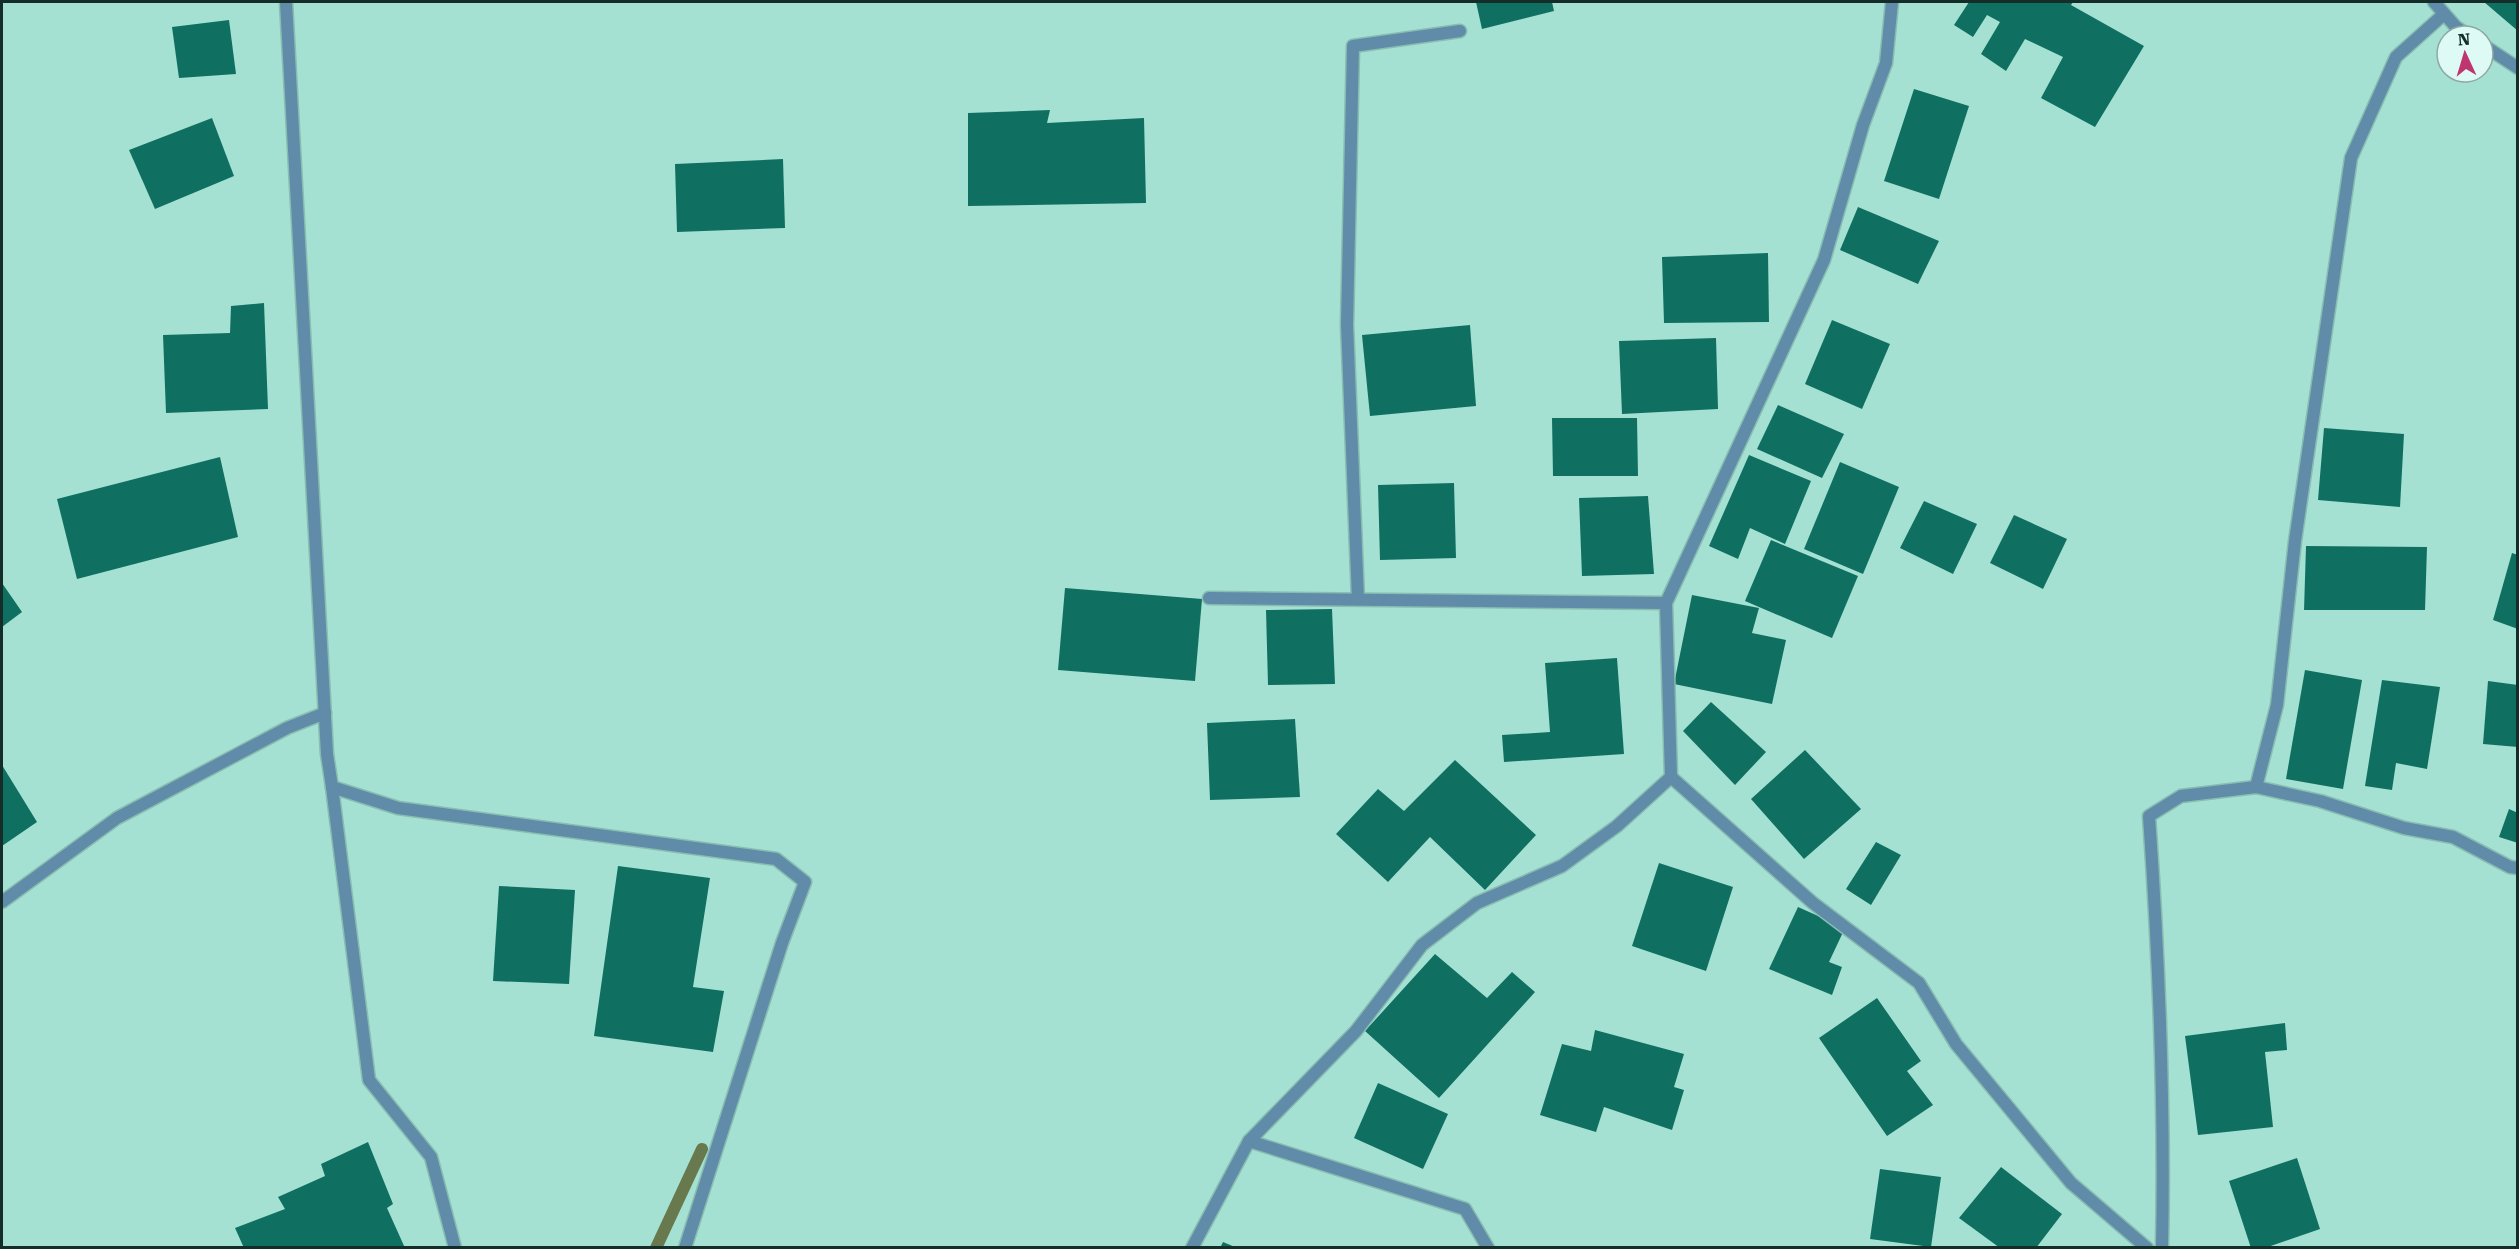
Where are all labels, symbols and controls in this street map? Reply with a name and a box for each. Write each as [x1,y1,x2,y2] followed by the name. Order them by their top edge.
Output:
[2435,24,2495,84] north arrow
[2457,30,2471,49] text: N

